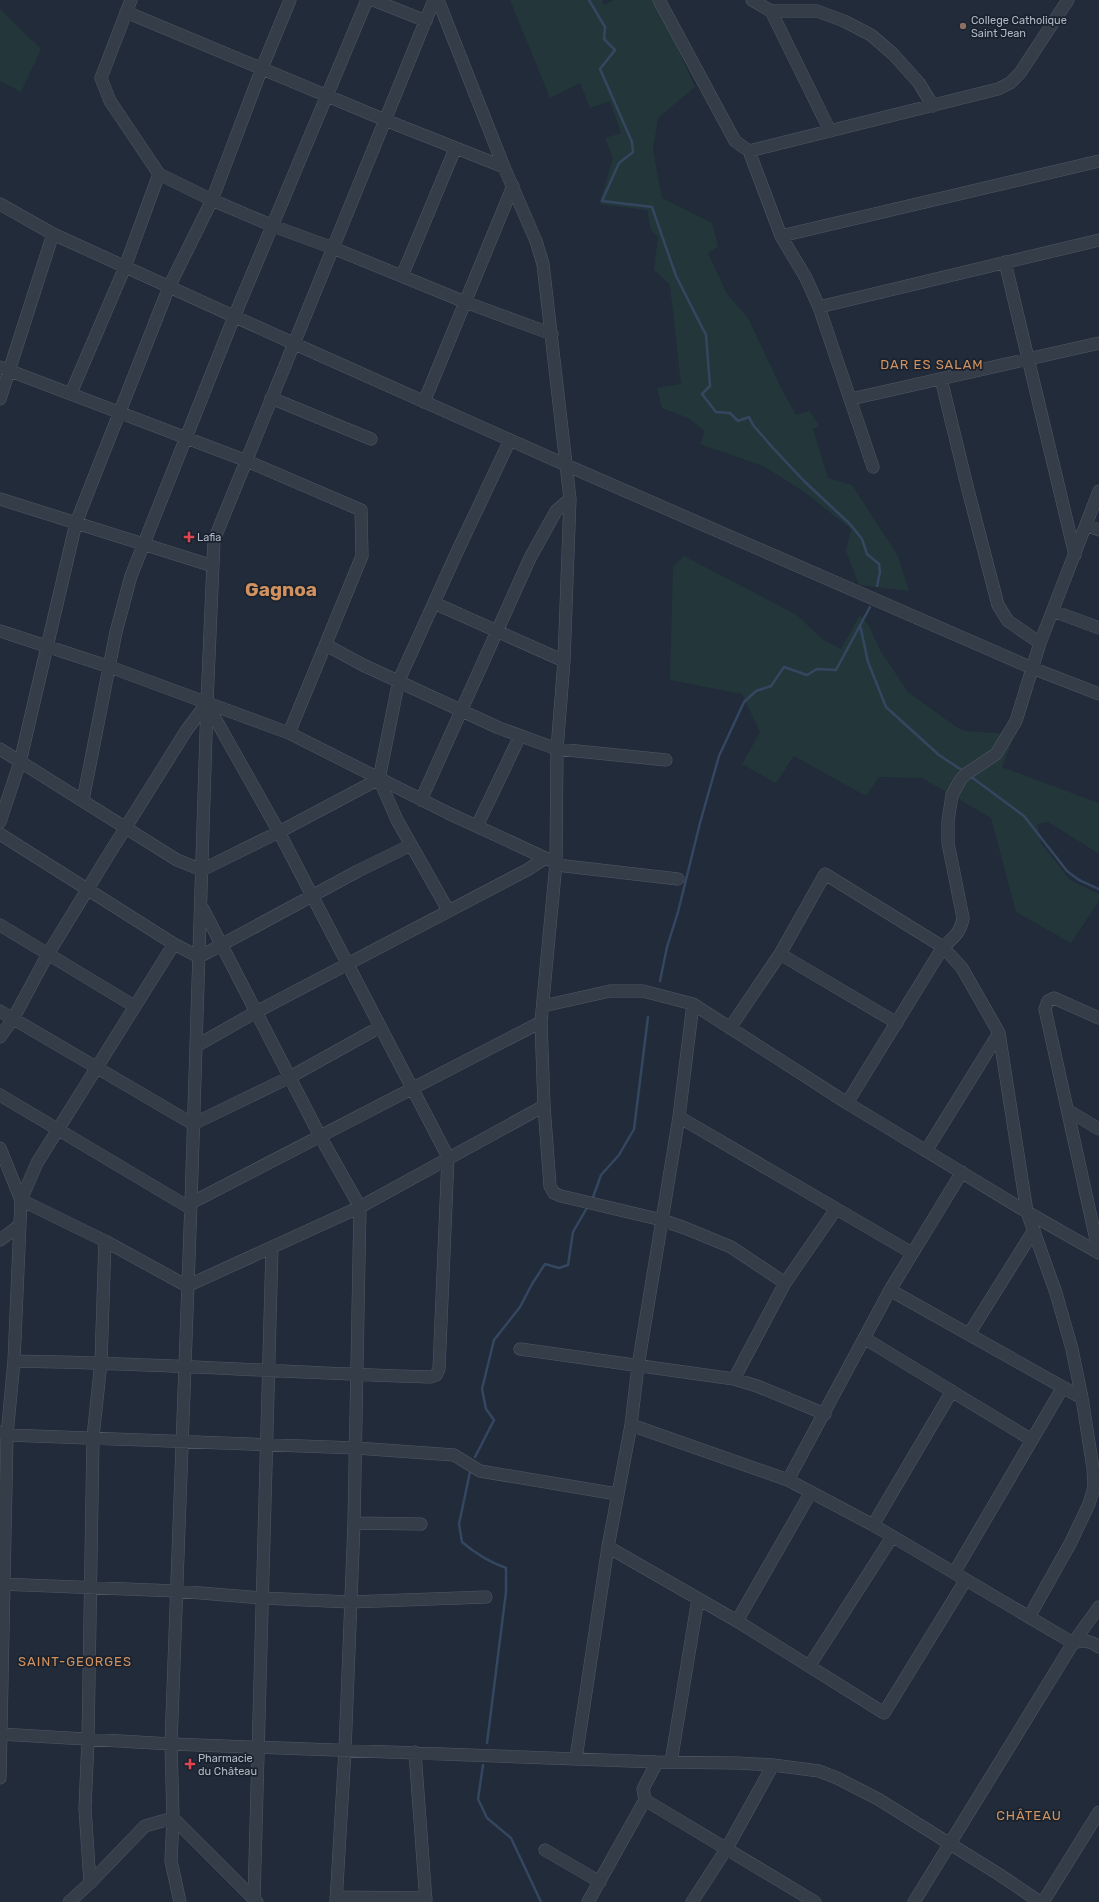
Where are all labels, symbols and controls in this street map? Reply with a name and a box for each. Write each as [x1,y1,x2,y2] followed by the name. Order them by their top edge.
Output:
[971,14,1067,40] place label: College Catholique Saint Jean
[958,21,968,31] marker: College Catholique Saint Jean
[880,357,984,372] district label: DAR ES SALAM
[197,531,221,544] place label: Lafia
[184,532,194,542] marker: Lafia
[245,578,317,601] district label: Gagnoa
[18,1654,132,1669] district label: SAINT-GEORGES
[198,1752,257,1778] place label: Pharmacie du Château
[185,1759,195,1769] marker: Pharmacie du Château
[996,1808,1062,1823] district label: CHÂTEAU

